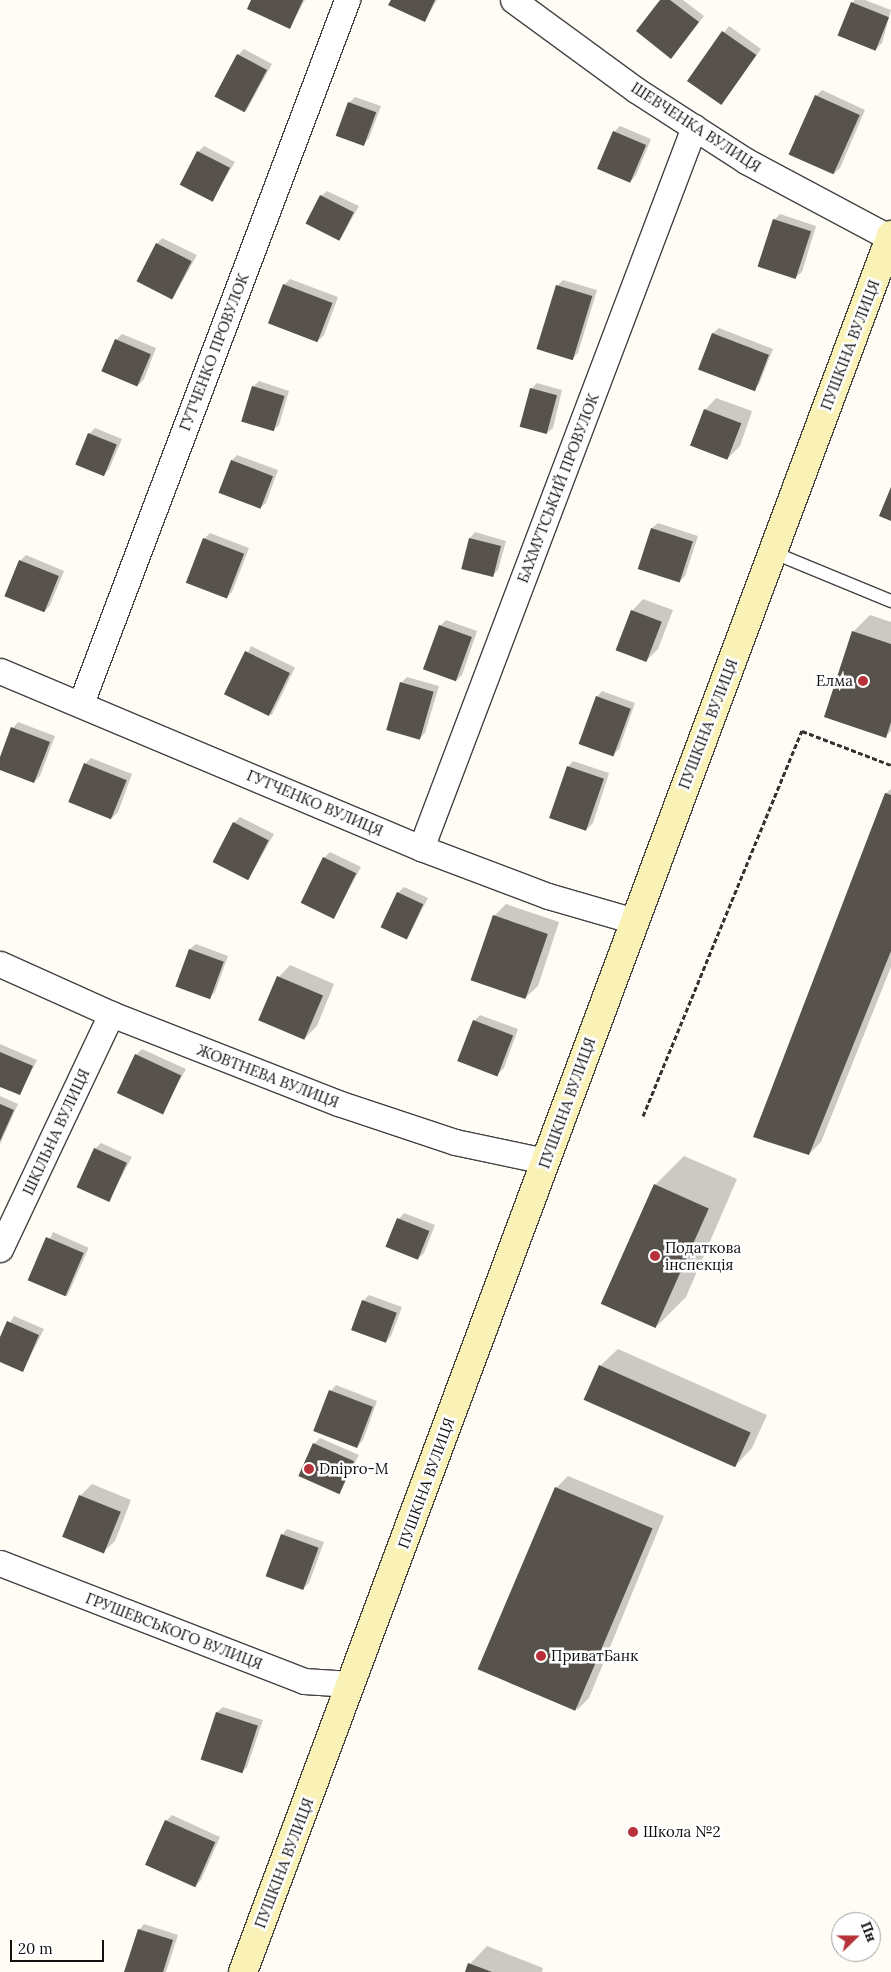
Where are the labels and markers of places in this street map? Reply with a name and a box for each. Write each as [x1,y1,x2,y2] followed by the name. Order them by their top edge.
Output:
[816,672,853,690] place label: Елма
[857,675,869,687] marker: Елма
[665,1238,741,1273] place label: Податкова інспекція
[649,1250,661,1262] marker: Податкова інспекція
[319,1460,388,1478] place label: Dnipro-M
[303,1463,315,1475] marker: Dnipro-M
[551,1647,638,1665] place label: ПриватБанк
[535,1650,547,1662] marker: ПриватБанк
[643,1823,721,1841] place label: Школа №2
[627,1826,639,1838] marker: Школа №2

